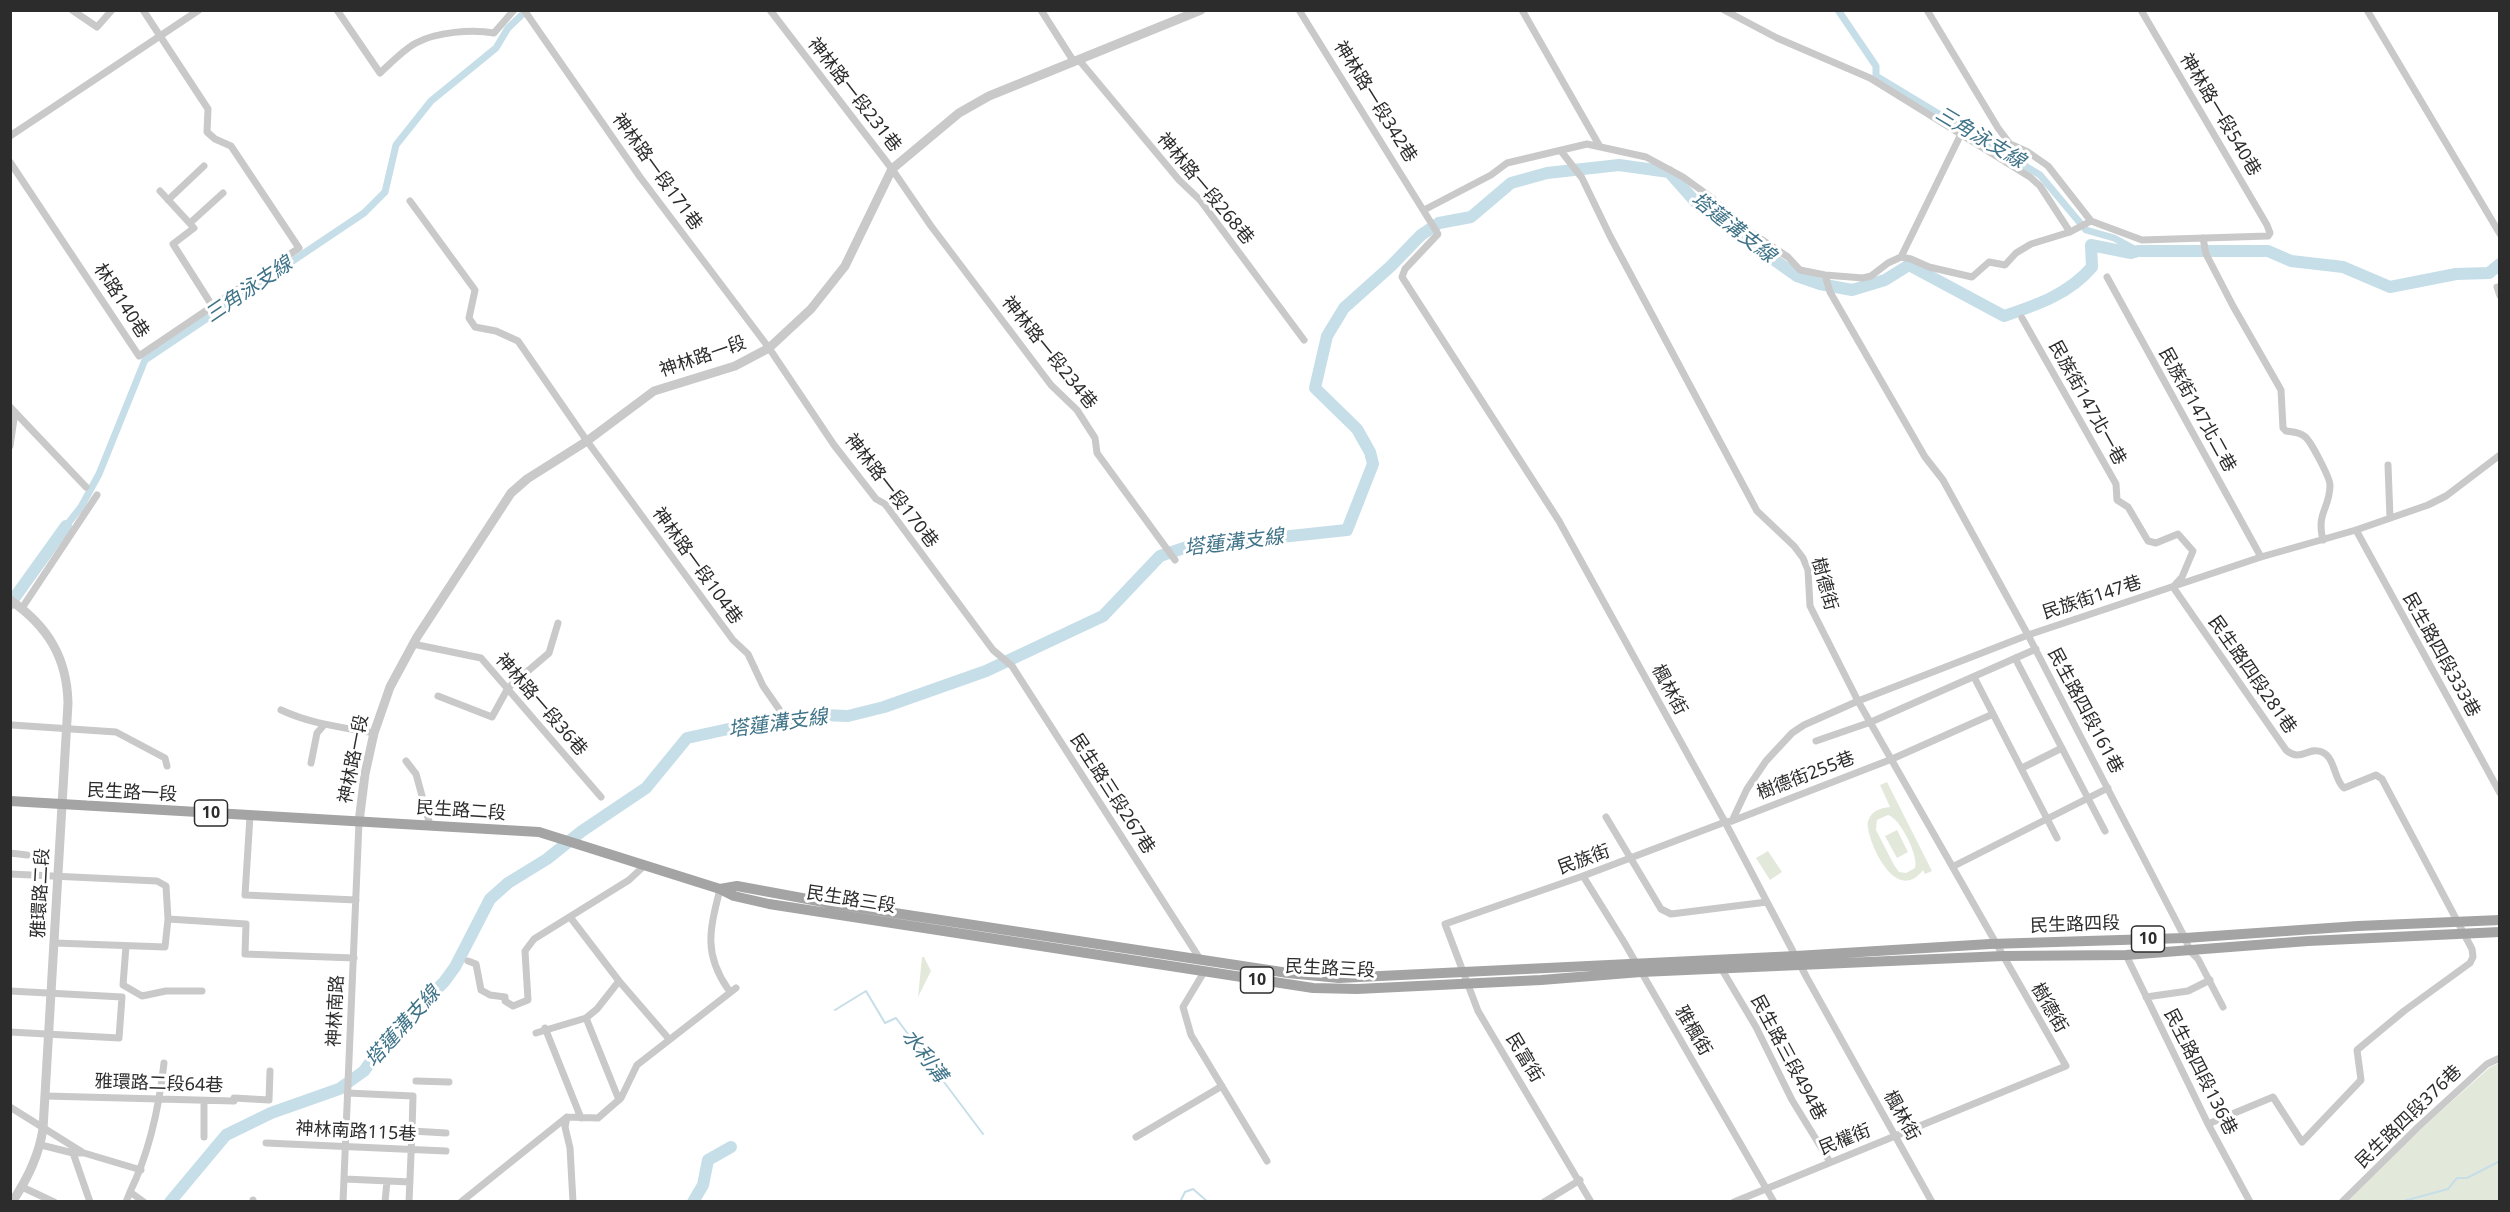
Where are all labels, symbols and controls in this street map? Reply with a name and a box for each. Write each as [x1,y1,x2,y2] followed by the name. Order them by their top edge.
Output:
[803,34,905,156] street label: 神林路一段231巷
[1329,37,1421,167] street label: 神林路一段342巷
[2175,50,2265,180] street label: 神林路一段540巷
[1931,102,2029,174] water label: 三角泳支線
[607,109,707,235] street label: 神林路一段171巷
[1152,129,1258,249] street label: 神林路一段268巷
[1686,188,1780,268] water label: 塔蓮溝支線
[201,252,297,328] water label: 三角泳支線
[89,260,153,342] street label: 林路140巷
[997,292,1101,414] street label: 神林路一段234巷
[657,332,749,382] street label: 神林路一段
[2044,337,2130,469] street label: 民族街147北一巷
[2154,344,2240,476] street label: 民族街147北二巷
[840,430,942,552] street label: 神林路一段170巷
[647,503,747,629] street label: 神林路一段104巷
[1183,525,1285,561] water label: 塔蓮溝支線
[1807,555,1841,613] street label: 樹德街
[2040,572,2144,624] street label: 民族街147巷
[2398,589,2484,721] street label: 民生路四段333巷
[2203,612,2301,738] street label: 民生路四段281巷
[2043,645,2127,777] street label: 民生路四段161巷
[491,649,591,761] street label: 神林路一段36巷
[1647,661,1691,719] street label: 楓林街
[727,705,829,743] water label: 塔蓮溝支線
[335,713,373,805] street label: 神林路一段
[1065,730,1159,858] street label: 民生路三段267巷
[1754,747,1858,805] street label: 樹德街255巷
[86,780,178,806] street label: 民生路一段
[415,797,507,825] street label: 民生路二段
[194,800,228,826] road number: 10
[1555,841,1613,879] street label: 民族街
[28,847,54,939] street label: 雅環路二段
[805,882,897,918] street label: 民生路三段
[2030,913,2120,937] street label: 民生路四段
[2132,926,2164,952] road number: 10
[1284,956,1376,982] street label: 民生路三段
[1240,967,1274,993] road number: 10
[323,974,349,1048] street label: 神林南路
[2026,979,2072,1037] street label: 樹德街
[361,982,445,1072] water label: 塔蓮溝支線
[1746,992,1830,1124] street label: 民生路三段494巷
[1670,1002,1716,1060] street label: 雅楓街
[2159,1005,2241,1139] street label: 民生路四段136巷
[896,1025,952,1087] water label: 水利溝
[1501,1029,1547,1087] street label: 民富街
[2352,1061,2466,1173] street label: 民生路四段376巷
[94,1071,224,1097] street label: 雅環路二段64巷
[1878,1087,1924,1145] street label: 楓林街
[295,1118,417,1146] street label: 神林南路115巷
[1816,1120,1874,1160] street label: 民權街

